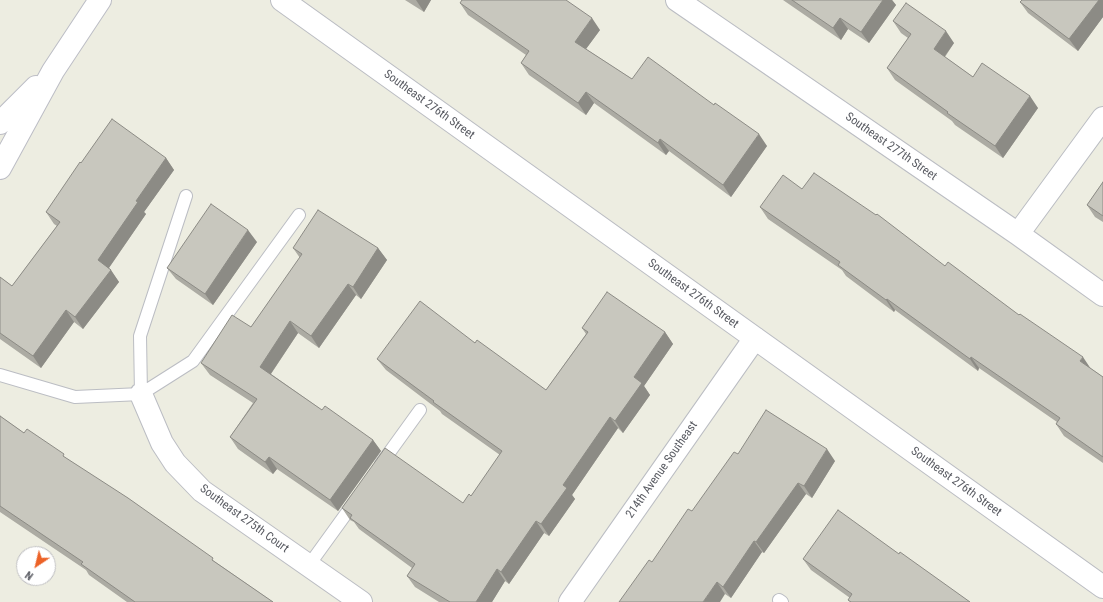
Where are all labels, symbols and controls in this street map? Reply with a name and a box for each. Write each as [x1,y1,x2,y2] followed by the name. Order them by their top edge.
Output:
[381,67,477,143] street label: Southeast 276th Street
[842,110,940,184] street label: Southeast 277th Street
[645,256,741,332] street label: Southeast 276th Street
[623,419,701,521] street label: 214th Avenue Southeast
[908,444,1004,520] street label: Southeast 276th Street
[197,482,291,556] street label: Southeast 275th Court
[16,546,56,586] north arrow
[23,568,36,583] text: N

